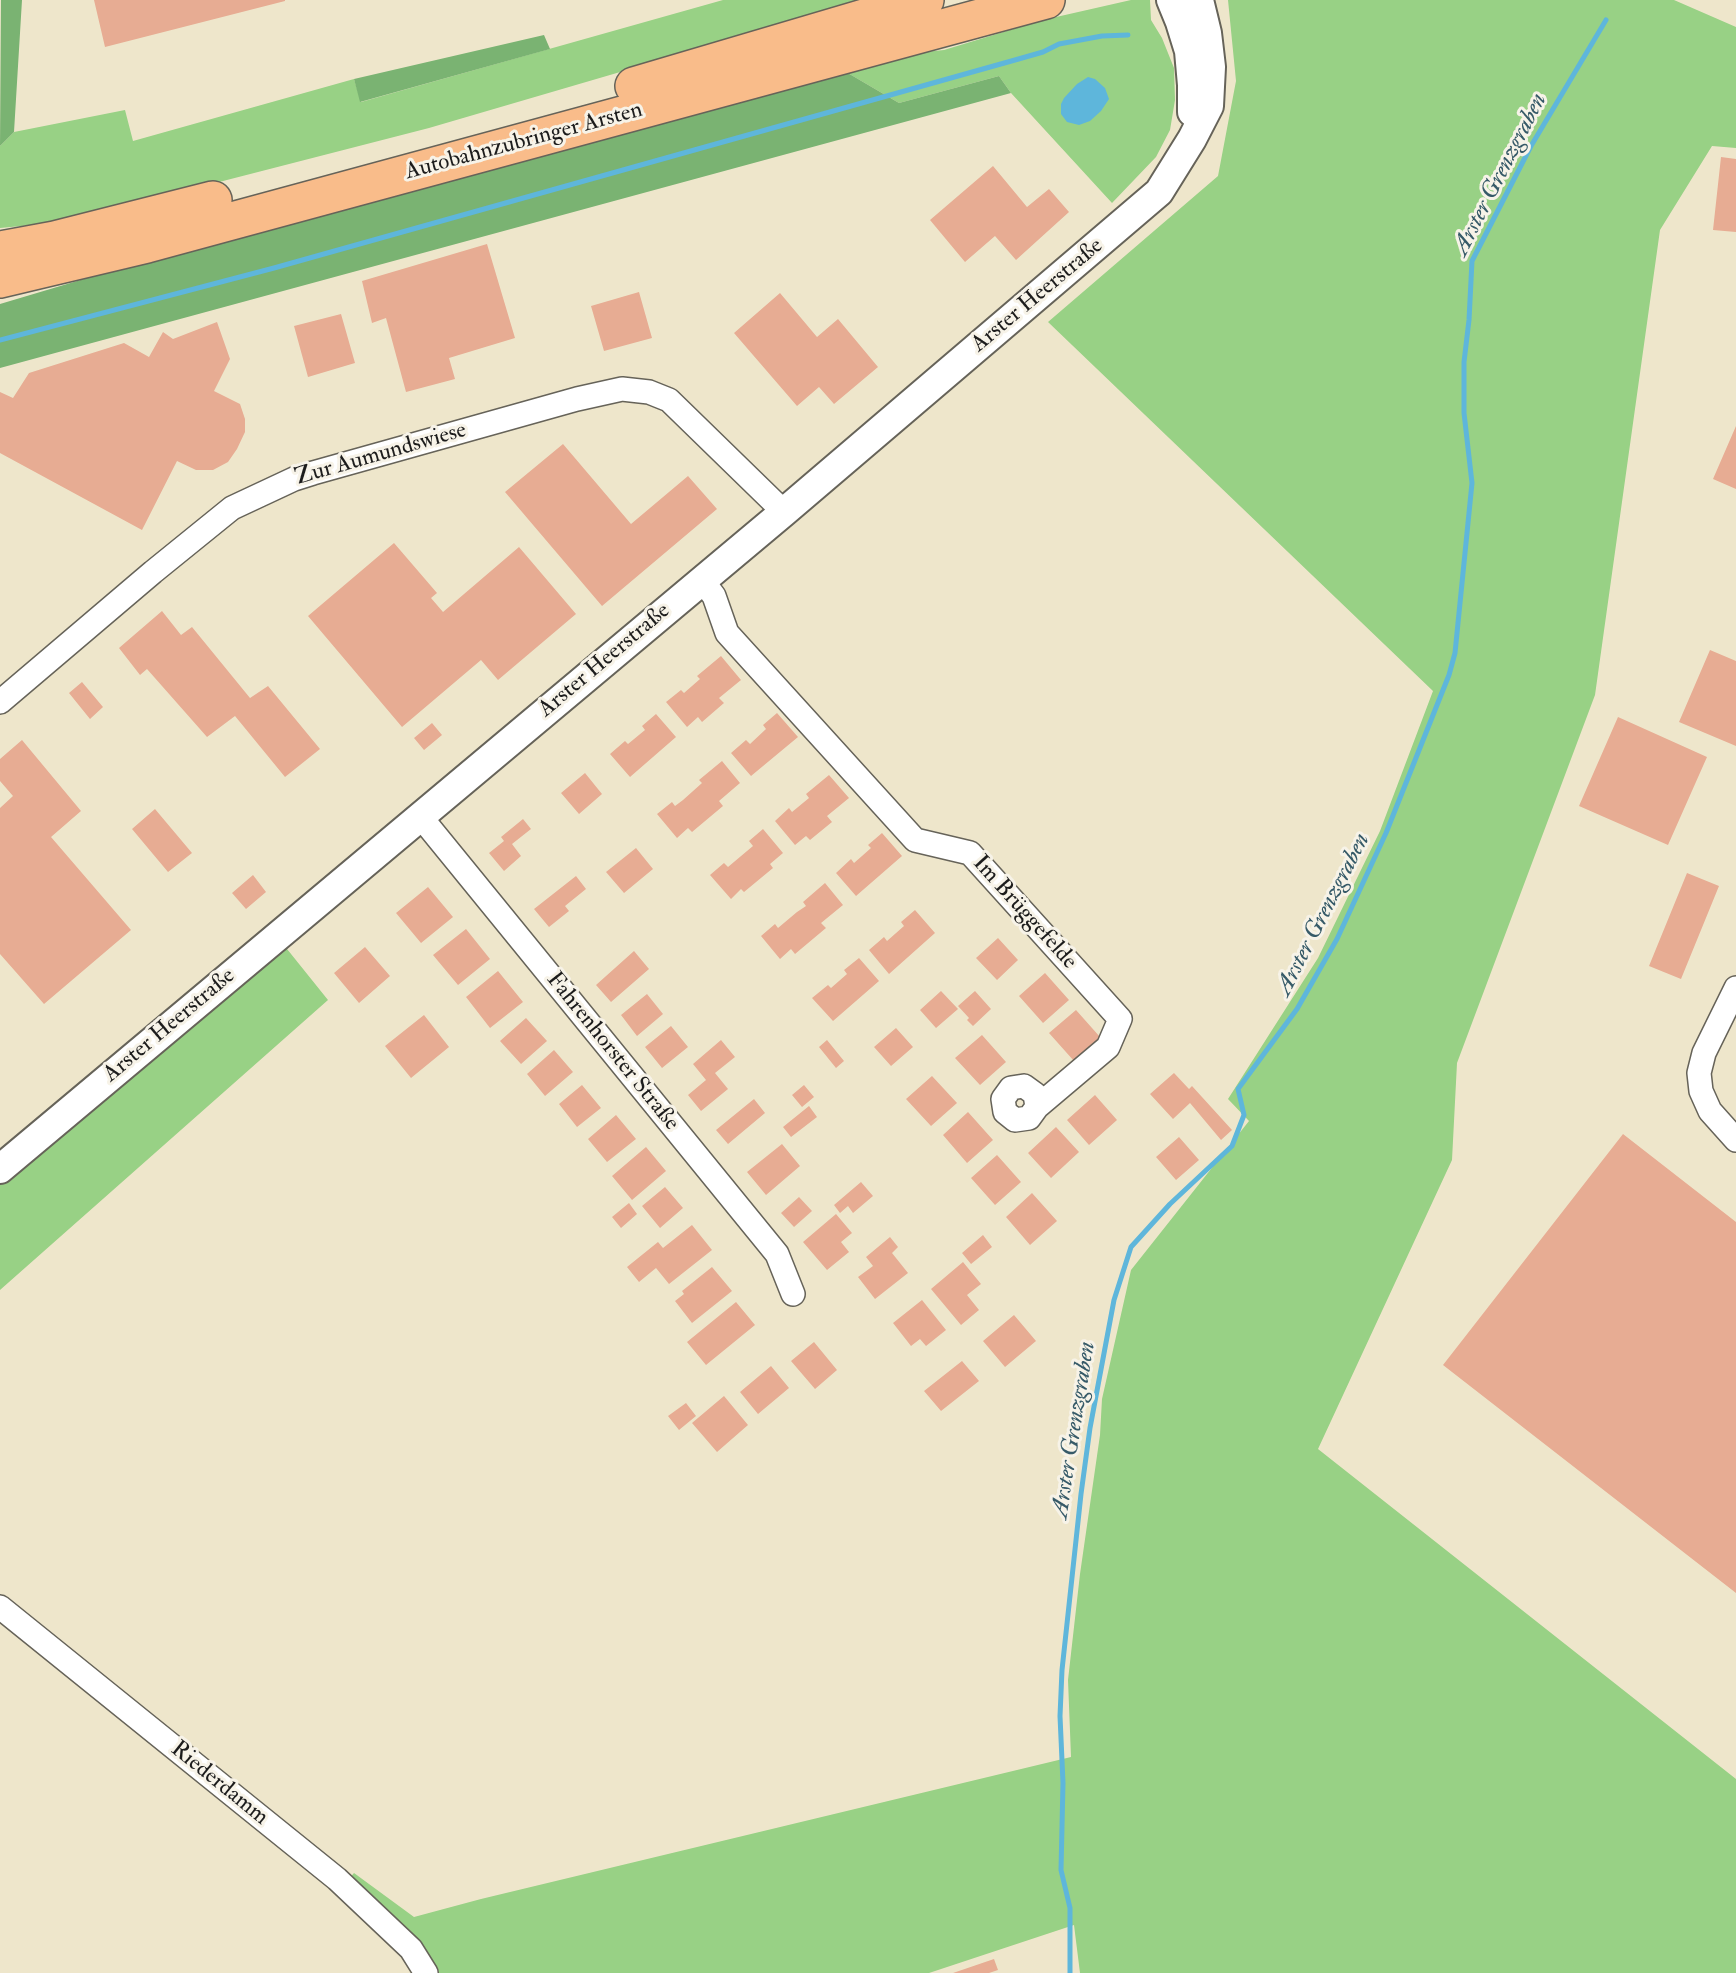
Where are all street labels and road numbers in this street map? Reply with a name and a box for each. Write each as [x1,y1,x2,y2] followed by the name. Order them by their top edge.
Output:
[402,97,646,187] street label: Autobahnzubringer Arsten
[967,233,1109,359] street label: Arster Heerstraße
[292,417,470,493] street label: Zur Aumundswiese
[534,598,676,724] street label: Arster Heerstraße
[966,851,1082,975] street label: Im Brüggefelde
[99,963,241,1089] street label: Arster Heerstraße
[540,967,684,1137] street label: Fahrenhorster Straße
[164,1736,274,1832] street label: Riederdamm

